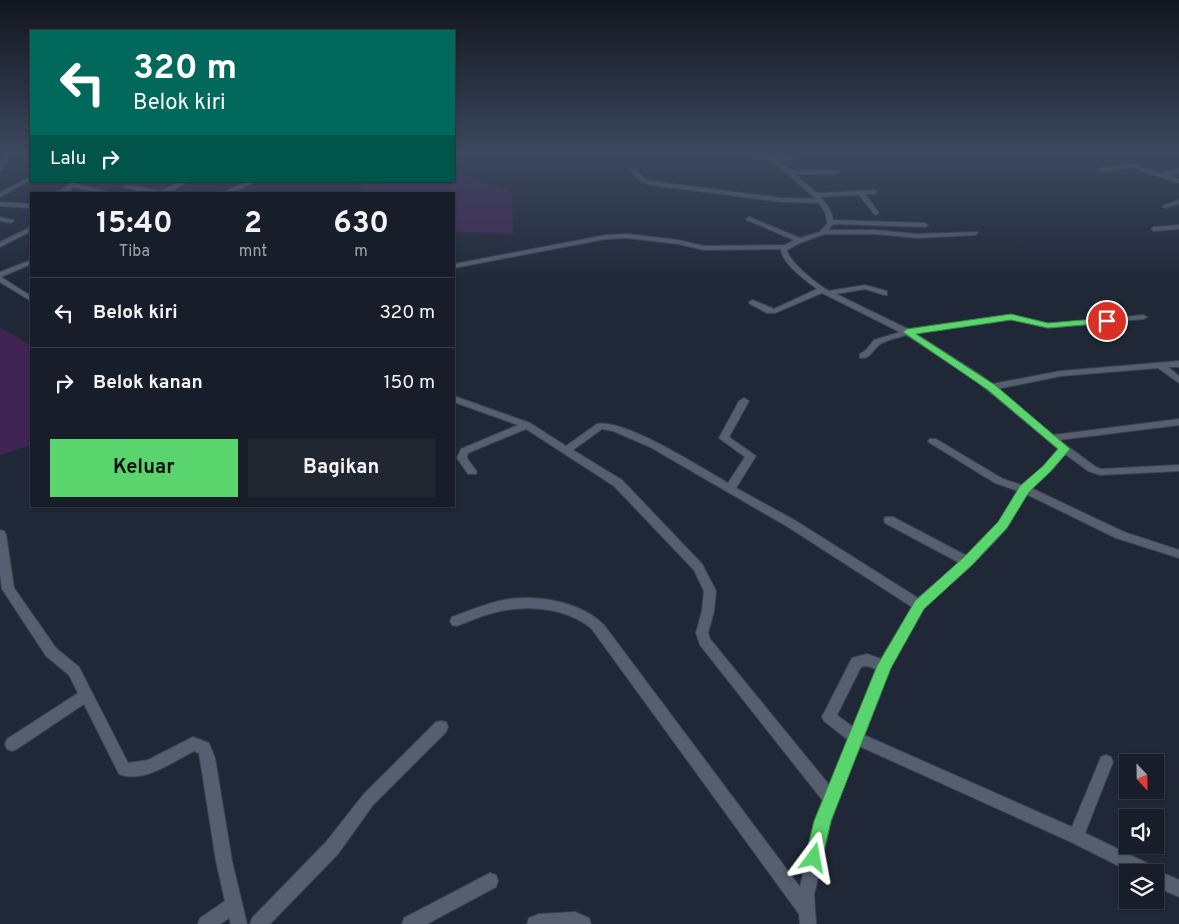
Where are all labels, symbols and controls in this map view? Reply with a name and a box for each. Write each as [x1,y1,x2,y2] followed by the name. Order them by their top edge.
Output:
[133,47,237,91] text: 320 m
[50,50,115,115] icon: left
[133,90,226,117] text: Belok kiri
[96,145,124,173] icon: right
[50,147,86,171] text: Lalu
[96,206,173,243] text: 15:40
[244,206,262,243] text: 2
[333,206,389,243] text: 630
[119,242,150,262] text: Tiba
[239,242,267,262] text: mnt
[354,242,368,262] text: m
[50,299,78,327] icon: left
[1086,300,1128,342] pin
[93,301,178,325] text: Belok kiri
[380,301,435,325] text: 320 m
[1093,307,1121,335] icon: arrive
[50,369,78,397] icon: right
[93,371,203,395] text: Belok kanan
[383,371,435,395] text: 150 m
[50,439,238,497] button: Keluar
[248,439,435,497] button: Bagikan
[1119,754,1164,799] north arrow
[1119,754,1164,909] map controls
[1119,809,1164,854] button: sound
[787,831,839,883] position arrow
[1119,864,1164,909] button: layers

